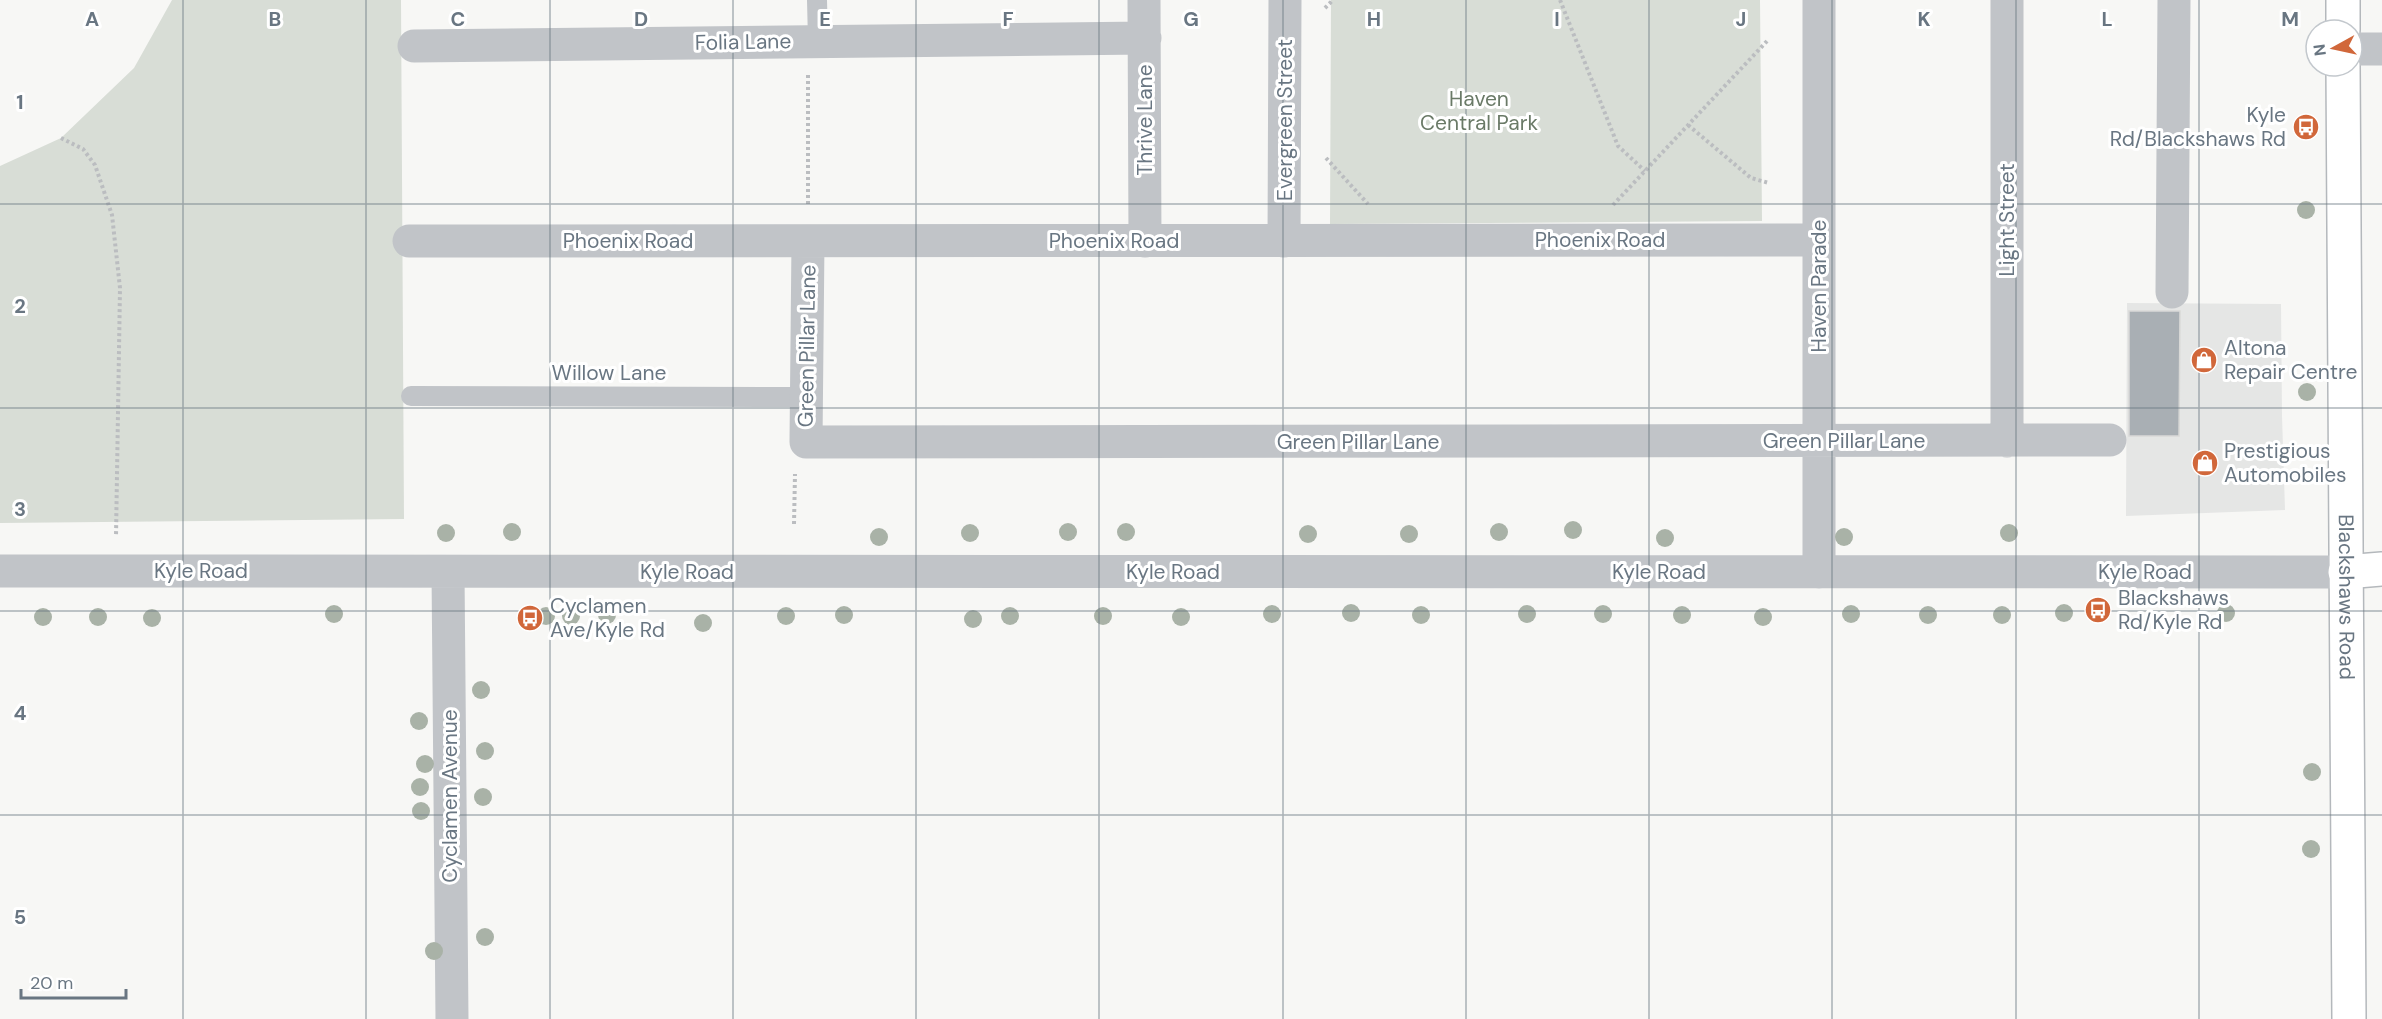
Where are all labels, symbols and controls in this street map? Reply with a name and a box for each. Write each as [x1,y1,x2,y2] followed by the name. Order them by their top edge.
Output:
[85,6,99,32] text: A
[269,6,281,32] text: B
[451,6,465,32] text: C
[634,6,648,32] text: D
[819,6,831,32] text: E
[1002,6,1014,32] text: F
[1183,6,1199,32] text: G
[1367,6,1381,32] text: H
[1554,6,1560,32] text: I
[1736,6,1746,32] text: J
[1917,6,1931,32] text: K
[2101,6,2113,32] text: L
[2281,6,2299,32] text: M
[2304,18,2364,78] north arrow
[695,27,792,57] street label: Folia Lane
[1271,39,1299,201] street label: Evergreen Street
[2308,43,2331,57] text: N
[1131,64,1159,176] street label: Thrive Lane
[1420,85,1539,137] park label: Haven Central Park
[16,89,24,115] text: 1
[2110,101,2286,153] place label: Kyle Rd/Blackshaws Rd
[2291,112,2321,142] bus stop icon: Kyle Rd/Blackshaws Rd
[1993,163,2021,277] street label: Light Street
[1805,220,1833,352] street label: Haven Parade
[1535,226,1665,254] street label: Phoenix Road
[563,227,693,255] street label: Phoenix Road
[1049,227,1179,255] street label: Phoenix Road
[792,264,822,428] street label: Green Pillar Lane
[14,293,26,319] text: 2
[2224,334,2357,386] place label: Altona Repair Centre
[2189,345,2219,375] shop icon: Altona Repair Centre
[552,359,667,387] street label: Willow Lane
[1763,427,1925,455] street label: Green Pillar Lane
[1277,428,1439,456] street label: Green Pillar Lane
[2224,437,2347,489] place label: Prestigious Automobiles
[2190,448,2220,478] shop icon: Prestigious Automobiles
[14,496,26,522] text: 3
[2332,514,2361,680] street label: Blackshaws Road
[154,557,248,585] street label: Kyle Road
[640,558,734,586] street label: Kyle Road
[1126,558,1220,586] street label: Kyle Road
[1612,558,1706,586] street label: Kyle Road
[2098,558,2192,586] street label: Kyle Road
[2118,584,2229,636] place label: Blackshaws Rd/Kyle Rd
[550,592,665,644] place label: Cyclamen Ave/Kyle Rd
[2083,595,2113,625] bus stop icon: Blackshaws Rd/Kyle Rd
[515,603,545,633] bus stop icon: Cyclamen Ave/Kyle Rd
[14,700,27,726] text: 4
[436,709,464,883] street label: Cyclamen Avenue
[14,904,26,930] text: 5
[21,962,126,1000] scale bar
[30,971,73,995] text: 20 m

